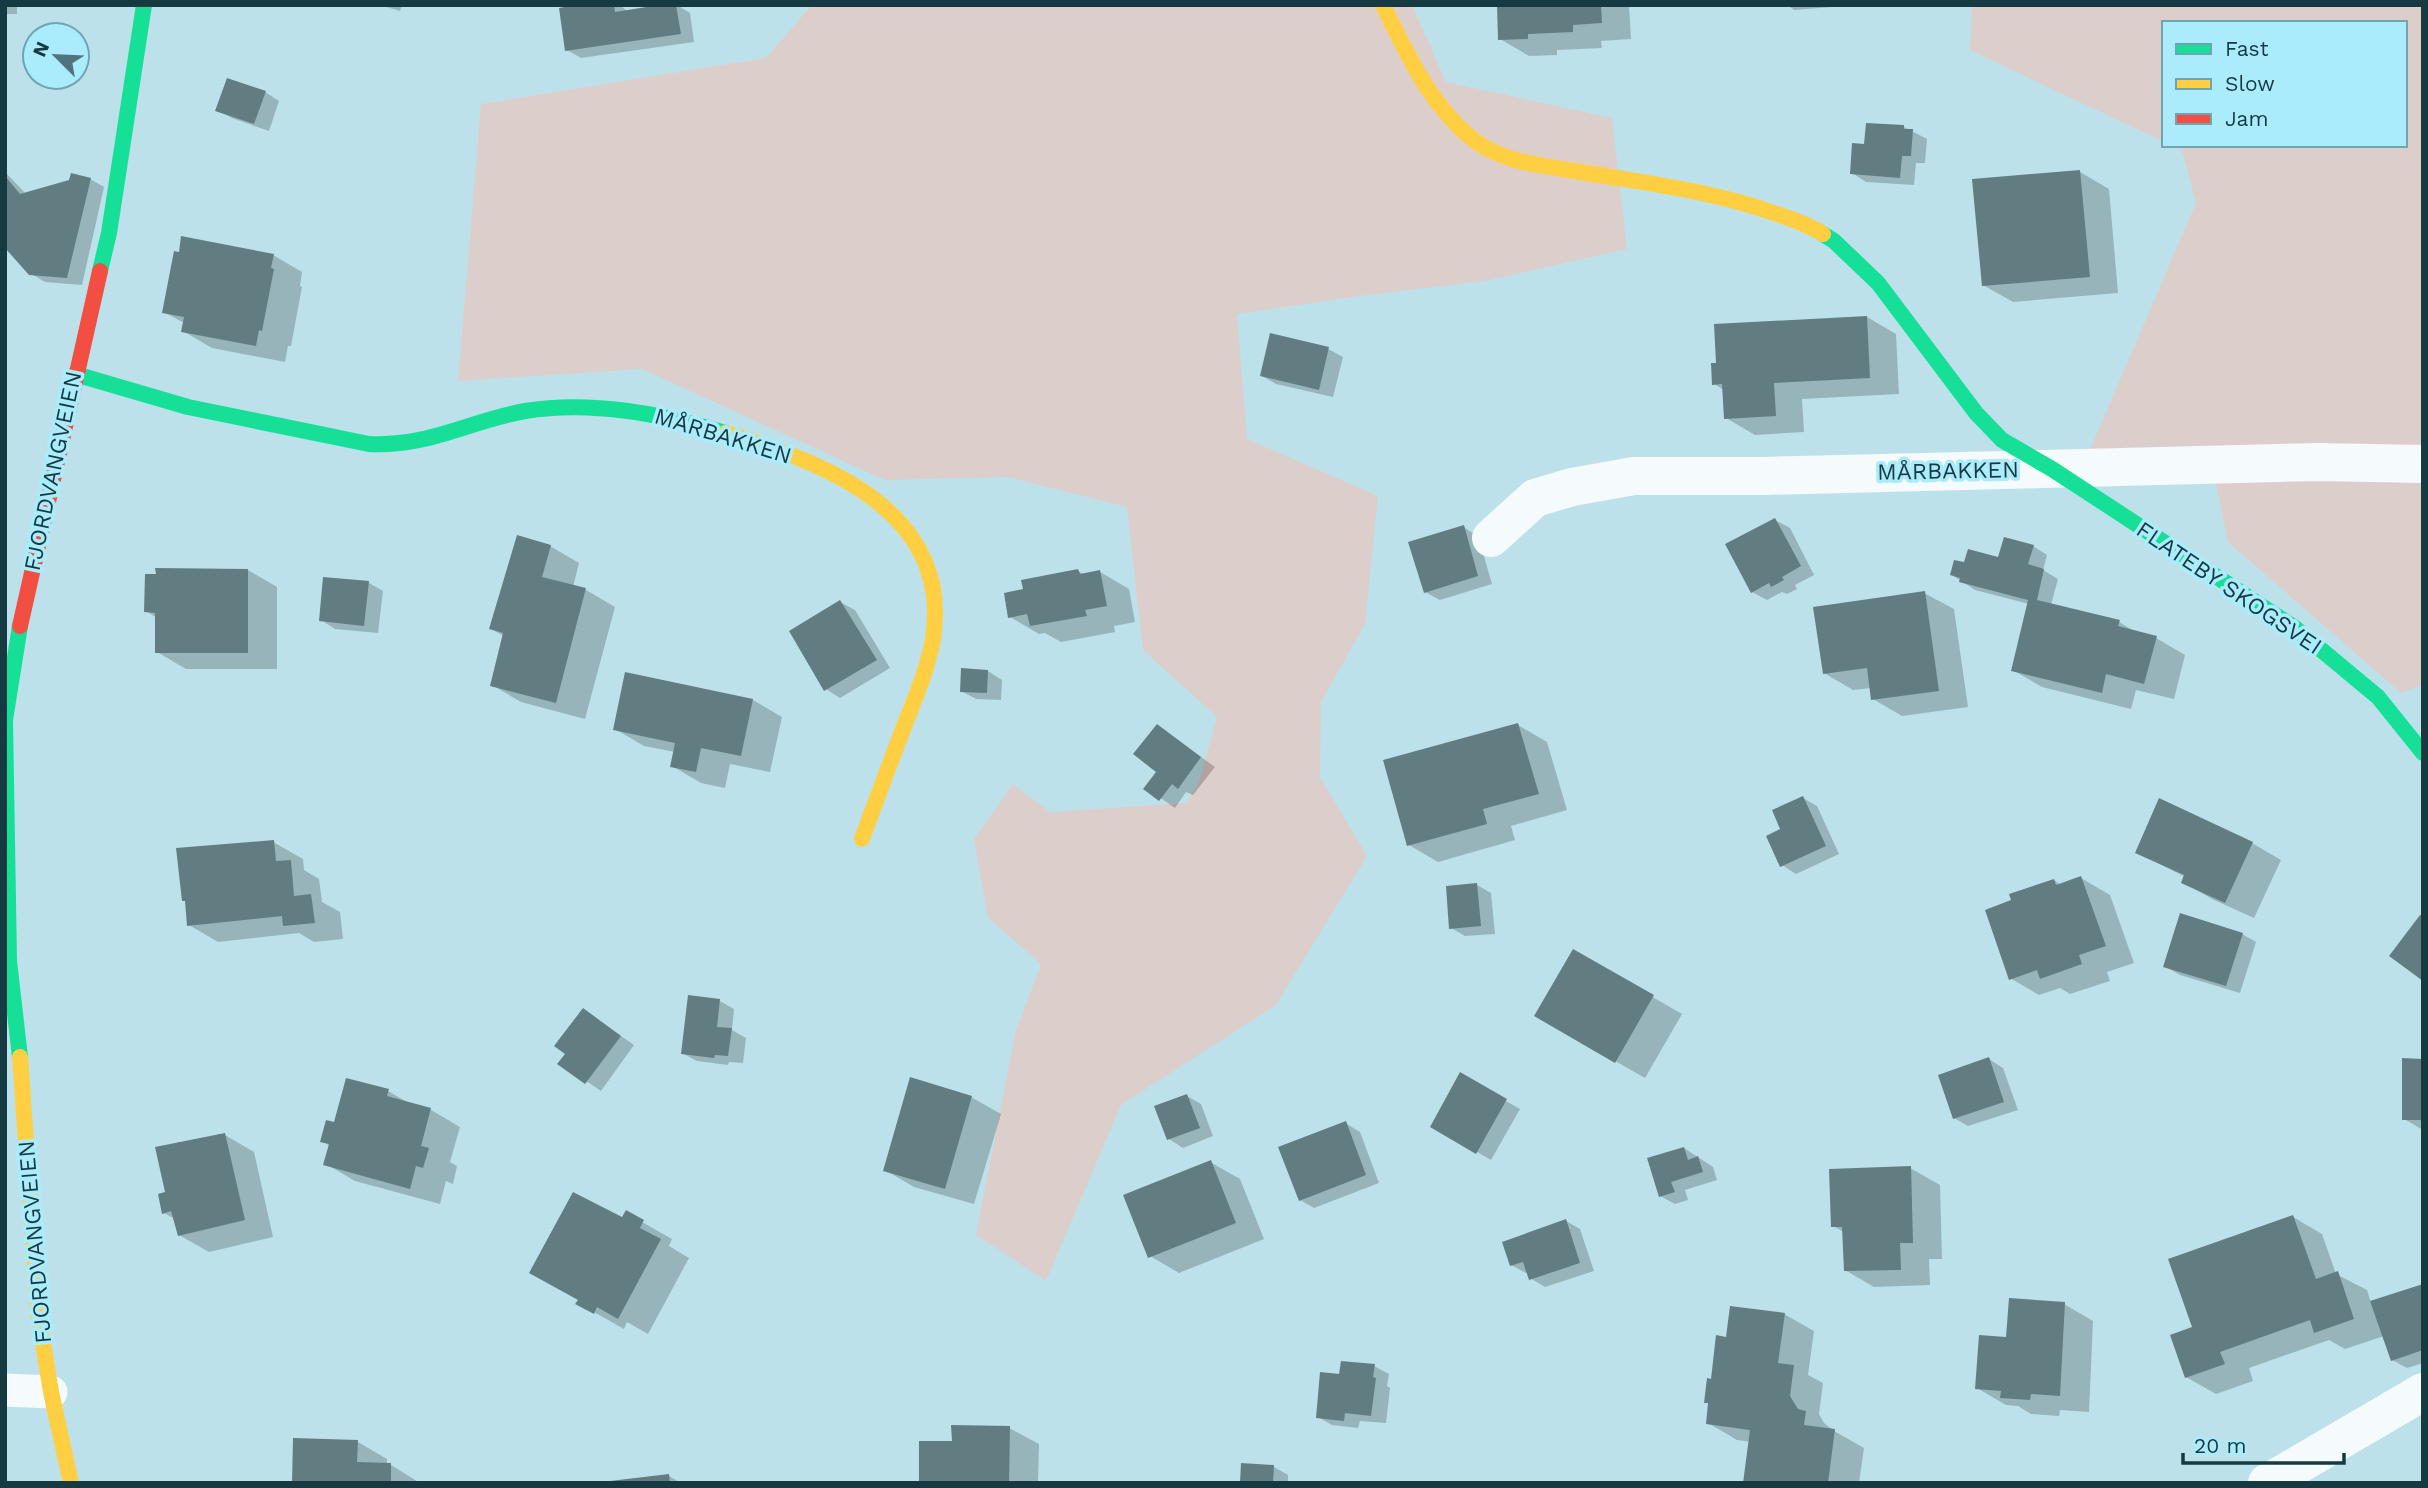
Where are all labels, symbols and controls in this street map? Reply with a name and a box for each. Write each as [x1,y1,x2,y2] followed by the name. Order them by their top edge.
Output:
[21,21,91,91] north arrow
[2162,21,2407,147] legend
[2225,36,2269,61] text: Fast
[28,38,54,60] text: N
[2225,71,2275,96] text: Slow
[2225,106,2268,131] text: Jam
[19,369,87,573] street label: FJORDVANGVEIEN
[651,402,795,470] street label: MÅRBAKKEN
[1877,456,2019,486] street label: MÅRBAKKEN
[2131,516,2327,660] street label: FLATEBY SKOGSVEI
[13,1139,57,1345] street label: FJORDVANGVEIEN
[2183,1422,2344,1466] scale bar
[2194,1433,2246,1458] text: 20 m

